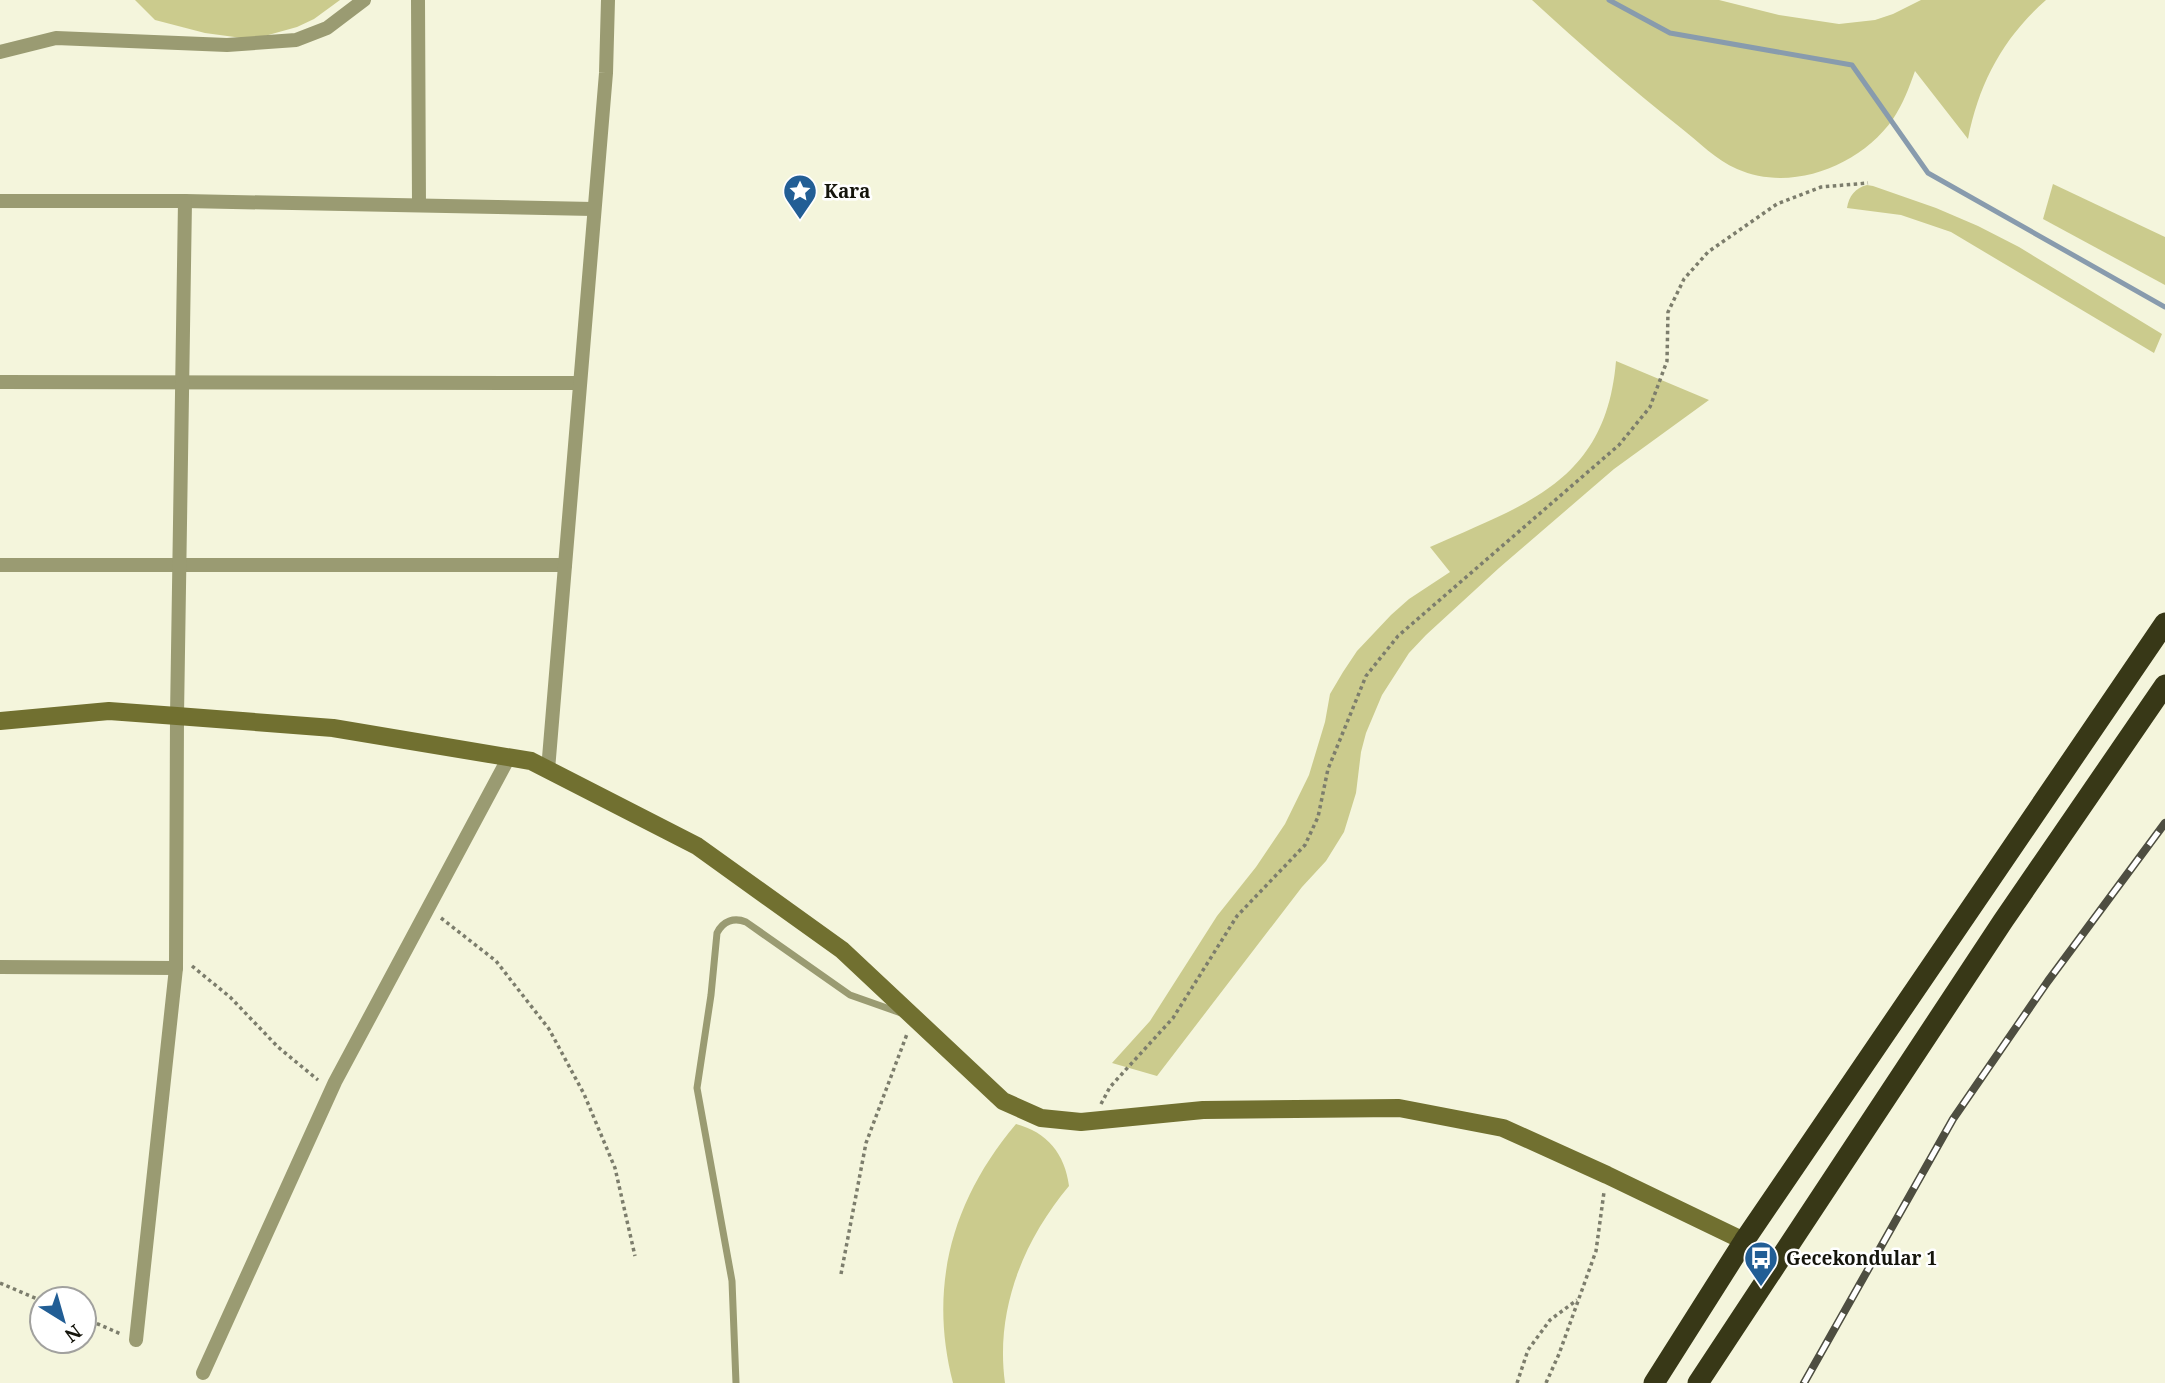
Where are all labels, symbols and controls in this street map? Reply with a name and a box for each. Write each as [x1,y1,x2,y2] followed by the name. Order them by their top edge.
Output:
[781,172,819,221] place icon: Kara
[824,178,870,204] place label: Kara
[1742,1239,1780,1288] bus stop icon: Gecekondular 1
[1786,1245,1937,1271] place label: Gecekondular 1
[28,1285,98,1355] north arrow
[59,1319,87,1348] text: N

